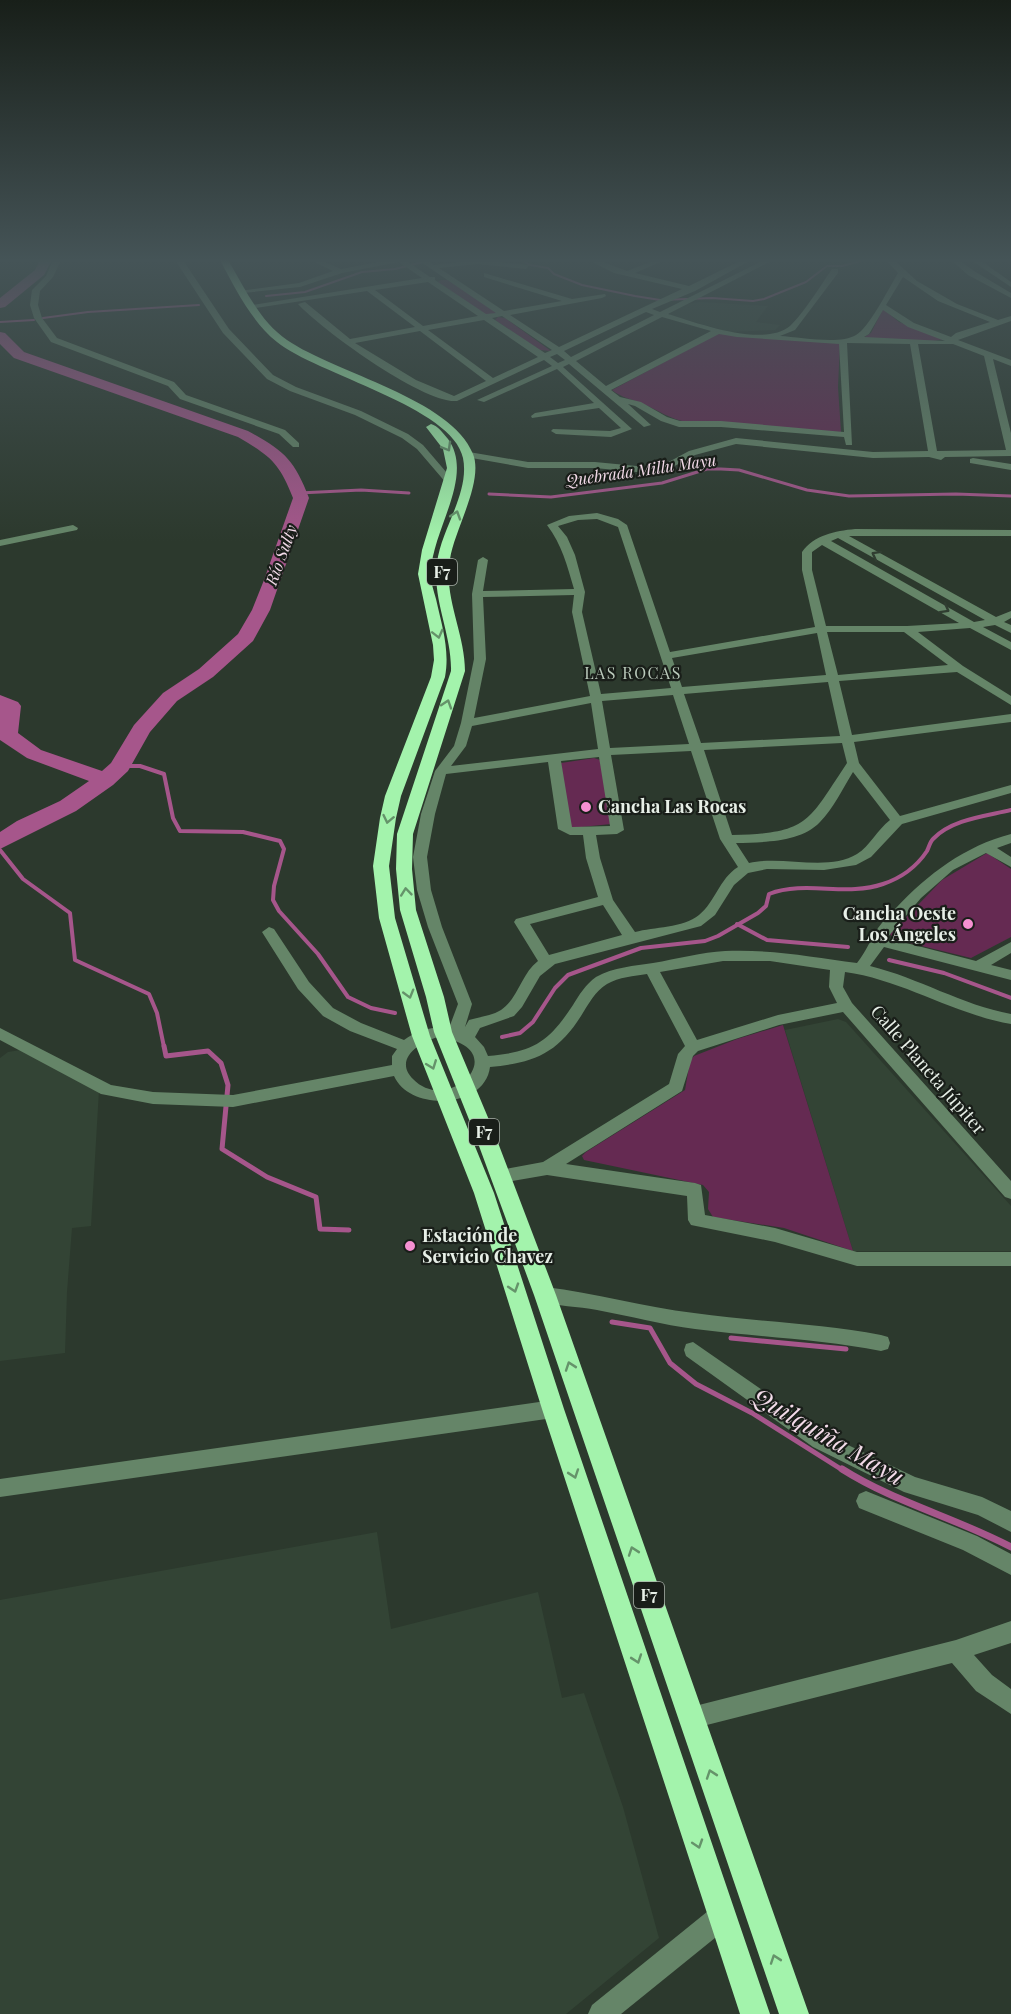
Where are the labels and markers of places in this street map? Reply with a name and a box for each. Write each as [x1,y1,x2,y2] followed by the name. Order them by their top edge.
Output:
[598,794,746,818] place label: Cancha Las Rocas
[579,800,593,814] marker: Cancha Las Rocas
[843,901,956,946] place label: Cancha Oeste Los Ángeles
[961,917,975,931] marker: Cancha Oeste Los Ángeles
[422,1223,553,1268] place label: Estación de Servicio Chavez
[403,1239,417,1253] marker: Estación de Servicio Chavez

